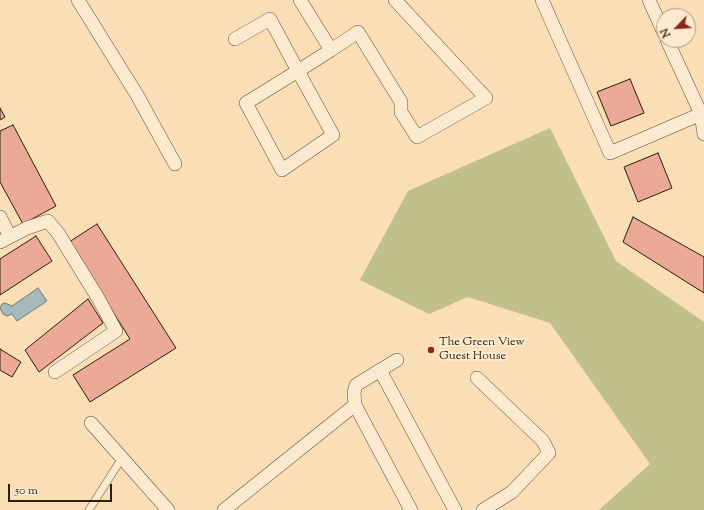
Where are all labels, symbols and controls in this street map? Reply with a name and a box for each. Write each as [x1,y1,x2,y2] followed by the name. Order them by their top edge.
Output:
[656,8,696,48] north arrow
[657,25,675,40] text: N
[439,336,524,364] place label: The Green View Guest House
[426,345,436,355] marker: The Green View Guest House
[10,476,114,502] scale bar
[15,482,38,500] text: 50 m

